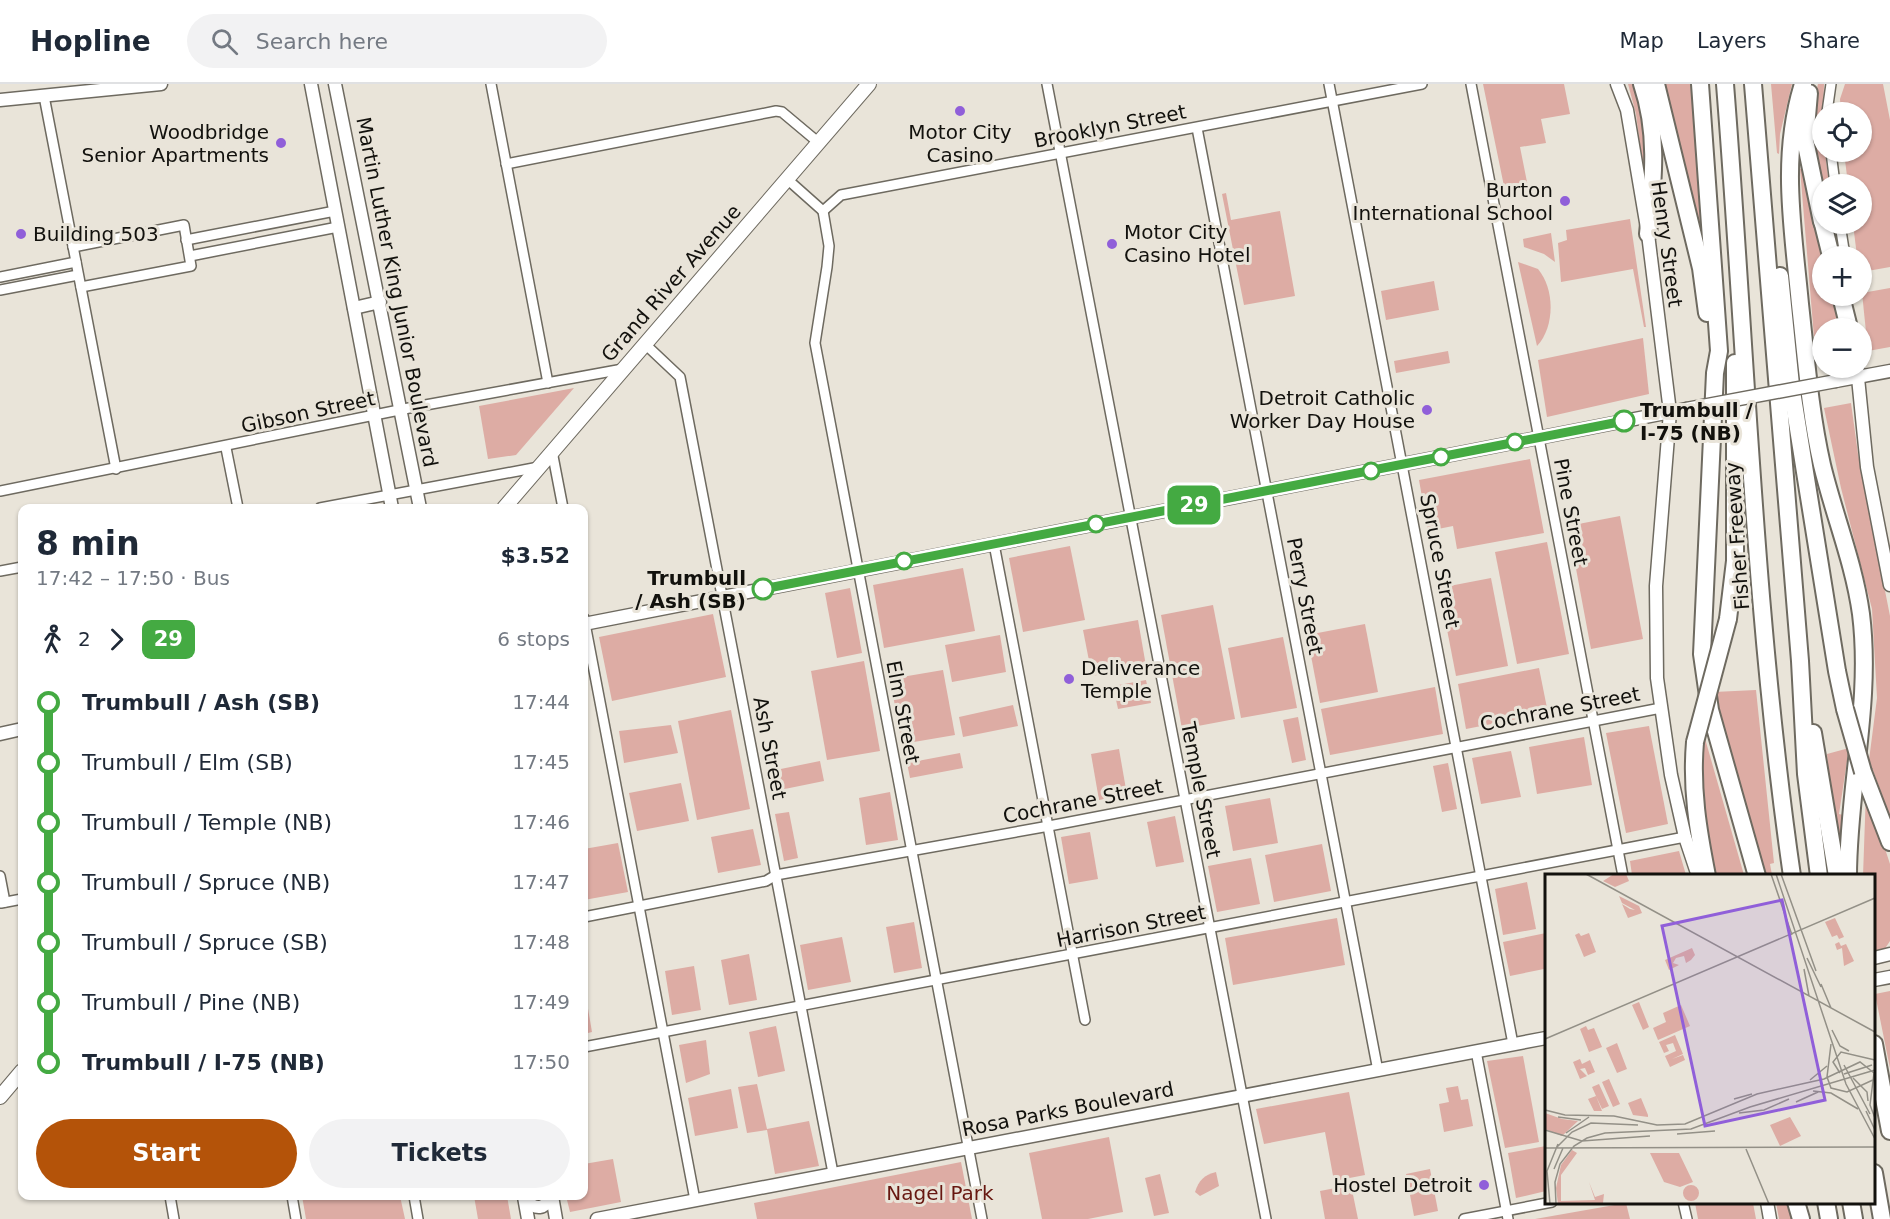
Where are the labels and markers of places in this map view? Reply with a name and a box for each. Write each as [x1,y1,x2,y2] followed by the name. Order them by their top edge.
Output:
[953,104,967,118] marker: Motor City Casino
[82,120,269,167] place label: Woodbridge Senior Apartments
[908,120,1012,167] place label: Motor City Casino
[274,136,288,150] marker: Woodbridge Senior Apartments
[1353,178,1553,225] place label: Burton International School
[1558,194,1572,208] marker: Burton International School
[1124,220,1250,267] place label: Motor City Casino Hotel
[33,222,159,246] place label: Building 503
[14,227,28,241] marker: Building 503
[1105,237,1119,251] marker: Motor City Casino Hotel
[1230,386,1415,433] place label: Detroit Catholic Worker Day House
[1640,398,1754,445] place label: Trumbull / I-75 (NB)
[1420,403,1434,417] marker: Detroit Catholic Worker Day House
[1613,410,1635,432] marker: Trumbull / I-75 (NB)
[1506,433,1524,451] unlabelled marker
[1432,448,1450,466] unlabelled marker
[1362,462,1380,480] unlabelled marker
[1087,515,1105,533] unlabelled marker
[895,552,913,570] unlabelled marker
[635,566,746,613] place label: Trumbull / Ash (SB)
[752,578,774,600] marker: Trumbull / Ash (SB)
[1080,656,1200,703] place label: Deliverance Temple
[1062,672,1076,686] marker: Deliverance Temple
[1333,1173,1472,1197] place label: Hostel Detroit
[1477,1178,1491,1192] marker: Hostel Detroit

